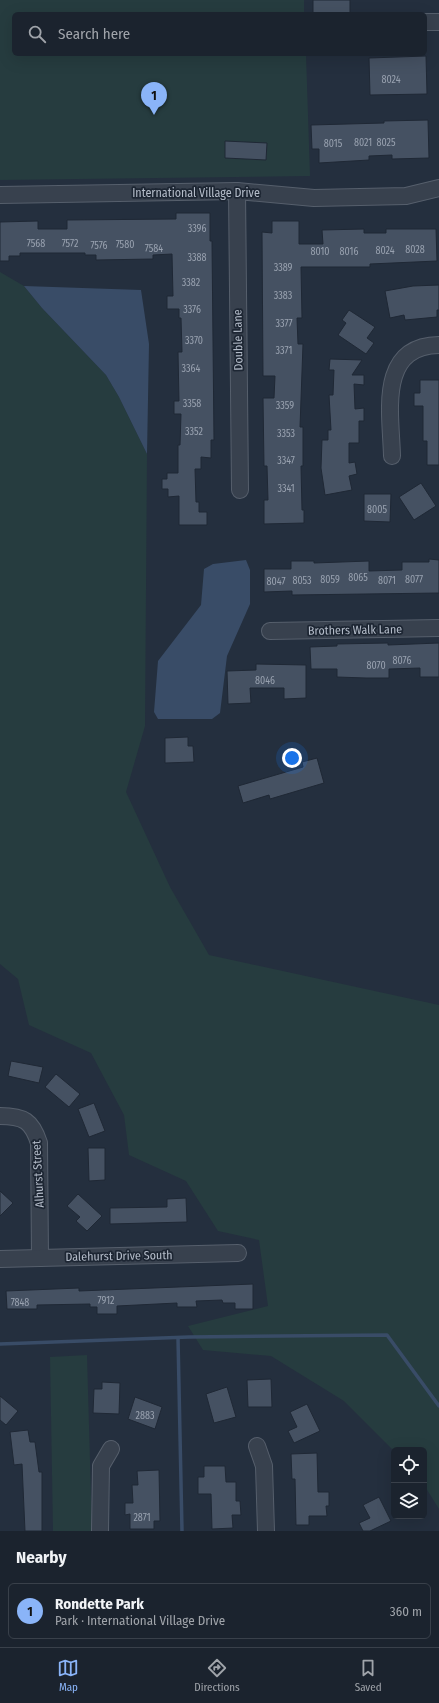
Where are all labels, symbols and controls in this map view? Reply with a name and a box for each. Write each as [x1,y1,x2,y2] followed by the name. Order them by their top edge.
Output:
[12,12,427,56] search box
[26,23,48,45] icon: search
[58,25,130,43] text: Search here
[381,74,401,86] house number: 8024
[141,82,167,115] pin: 1
[354,137,372,149] house number: 8021
[376,137,396,149] house number: 8025
[324,138,343,150] house number: 8015
[132,186,260,200] street label: International Village Drive
[188,223,206,235] house number: 3396
[27,238,45,250] house number: 7568
[62,238,79,250] house number: 7572
[116,239,134,251] house number: 7580
[90,240,108,252] house number: 7576
[145,243,163,255] house number: 7584
[405,244,425,256] house number: 8028
[375,245,395,257] house number: 8024
[310,246,330,258] house number: 8010
[340,246,358,258] house number: 8016
[187,252,207,264] house number: 3388
[274,262,293,274] house number: 3389
[182,277,201,289] house number: 3382
[274,290,293,302] house number: 3383
[183,304,201,316] house number: 3376
[230,309,246,371] street label: Double Lane
[275,318,293,330] house number: 3377
[185,335,203,347] house number: 3370
[276,345,292,357] house number: 3371
[182,363,201,375] house number: 3364
[183,398,201,410] house number: 3358
[276,400,294,412] house number: 3359
[185,426,204,438] house number: 3352
[277,428,296,440] house number: 3353
[277,455,295,467] house number: 3347
[277,483,295,495] house number: 3341
[367,504,387,516] house number: 8005
[348,572,368,584] house number: 8065
[320,574,340,586] house number: 8059
[405,574,423,586] house number: 8077
[292,575,312,587] house number: 8053
[378,575,396,587] house number: 8071
[267,576,285,588] house number: 8047
[308,622,402,638] street label: Brothers Walk Lane
[393,655,411,667] house number: 8076
[366,660,386,672] house number: 8070
[255,675,275,687] house number: 8046
[282,748,302,768] your location
[29,1140,47,1208] street label: Alhurst Street
[65,1248,173,1264] street label: Dalehurst Drive South
[98,1295,115,1307] house number: 7912
[11,1297,29,1309] house number: 7848
[136,1410,155,1422] house number: 2883
[391,1447,427,1519] map controls
[391,1447,427,1483] button: locate
[391,1483,427,1519] button: layers
[133,1512,151,1524] house number: 2871
[16,1547,67,1568] text: Nearby
[55,1595,144,1613] text: Rondette Park
[27,1604,33,1619] text: 1
[390,1604,422,1619] text: 360 m
[55,1613,225,1628] text: Park · International Village Drive
[57,1657,79,1694] tab: Map
[194,1657,240,1694] tab: Directions
[355,1657,382,1694] tab: Saved

